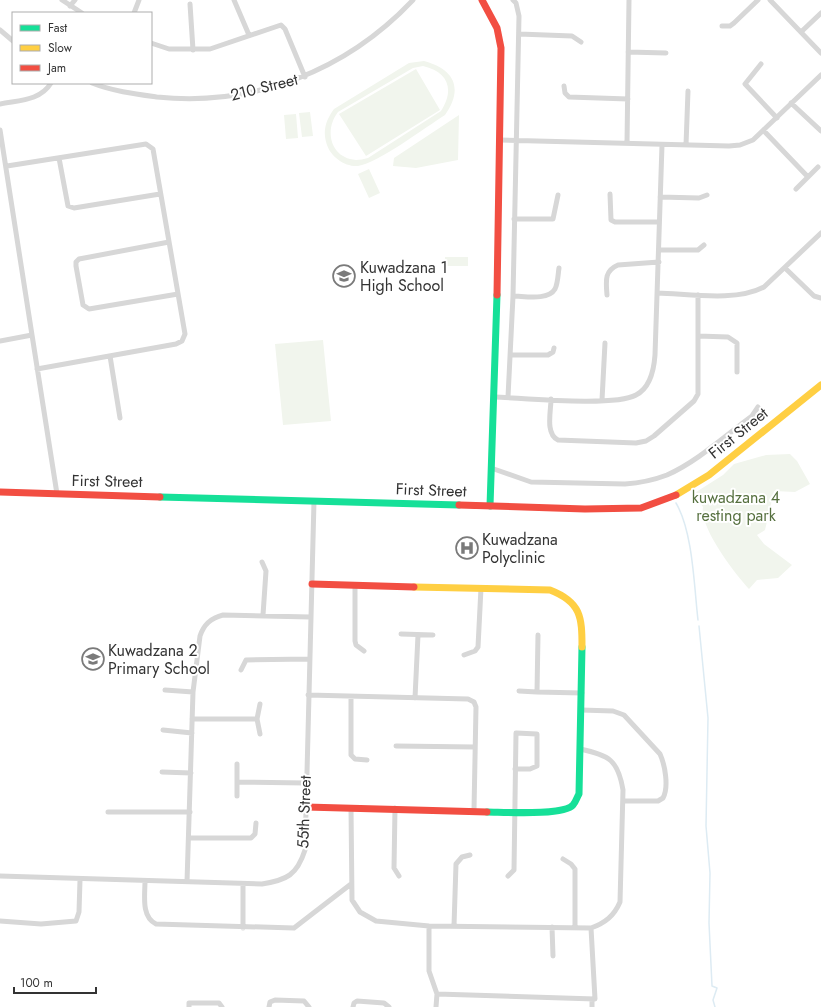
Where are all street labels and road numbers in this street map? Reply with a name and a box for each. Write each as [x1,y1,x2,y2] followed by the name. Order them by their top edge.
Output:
[228,67,300,106] street label: 210 Street
[703,402,773,464] street label: First Street
[71,469,143,493] street label: First Street
[395,477,467,503] street label: First Street
[291,775,317,849] street label: 55th Street

